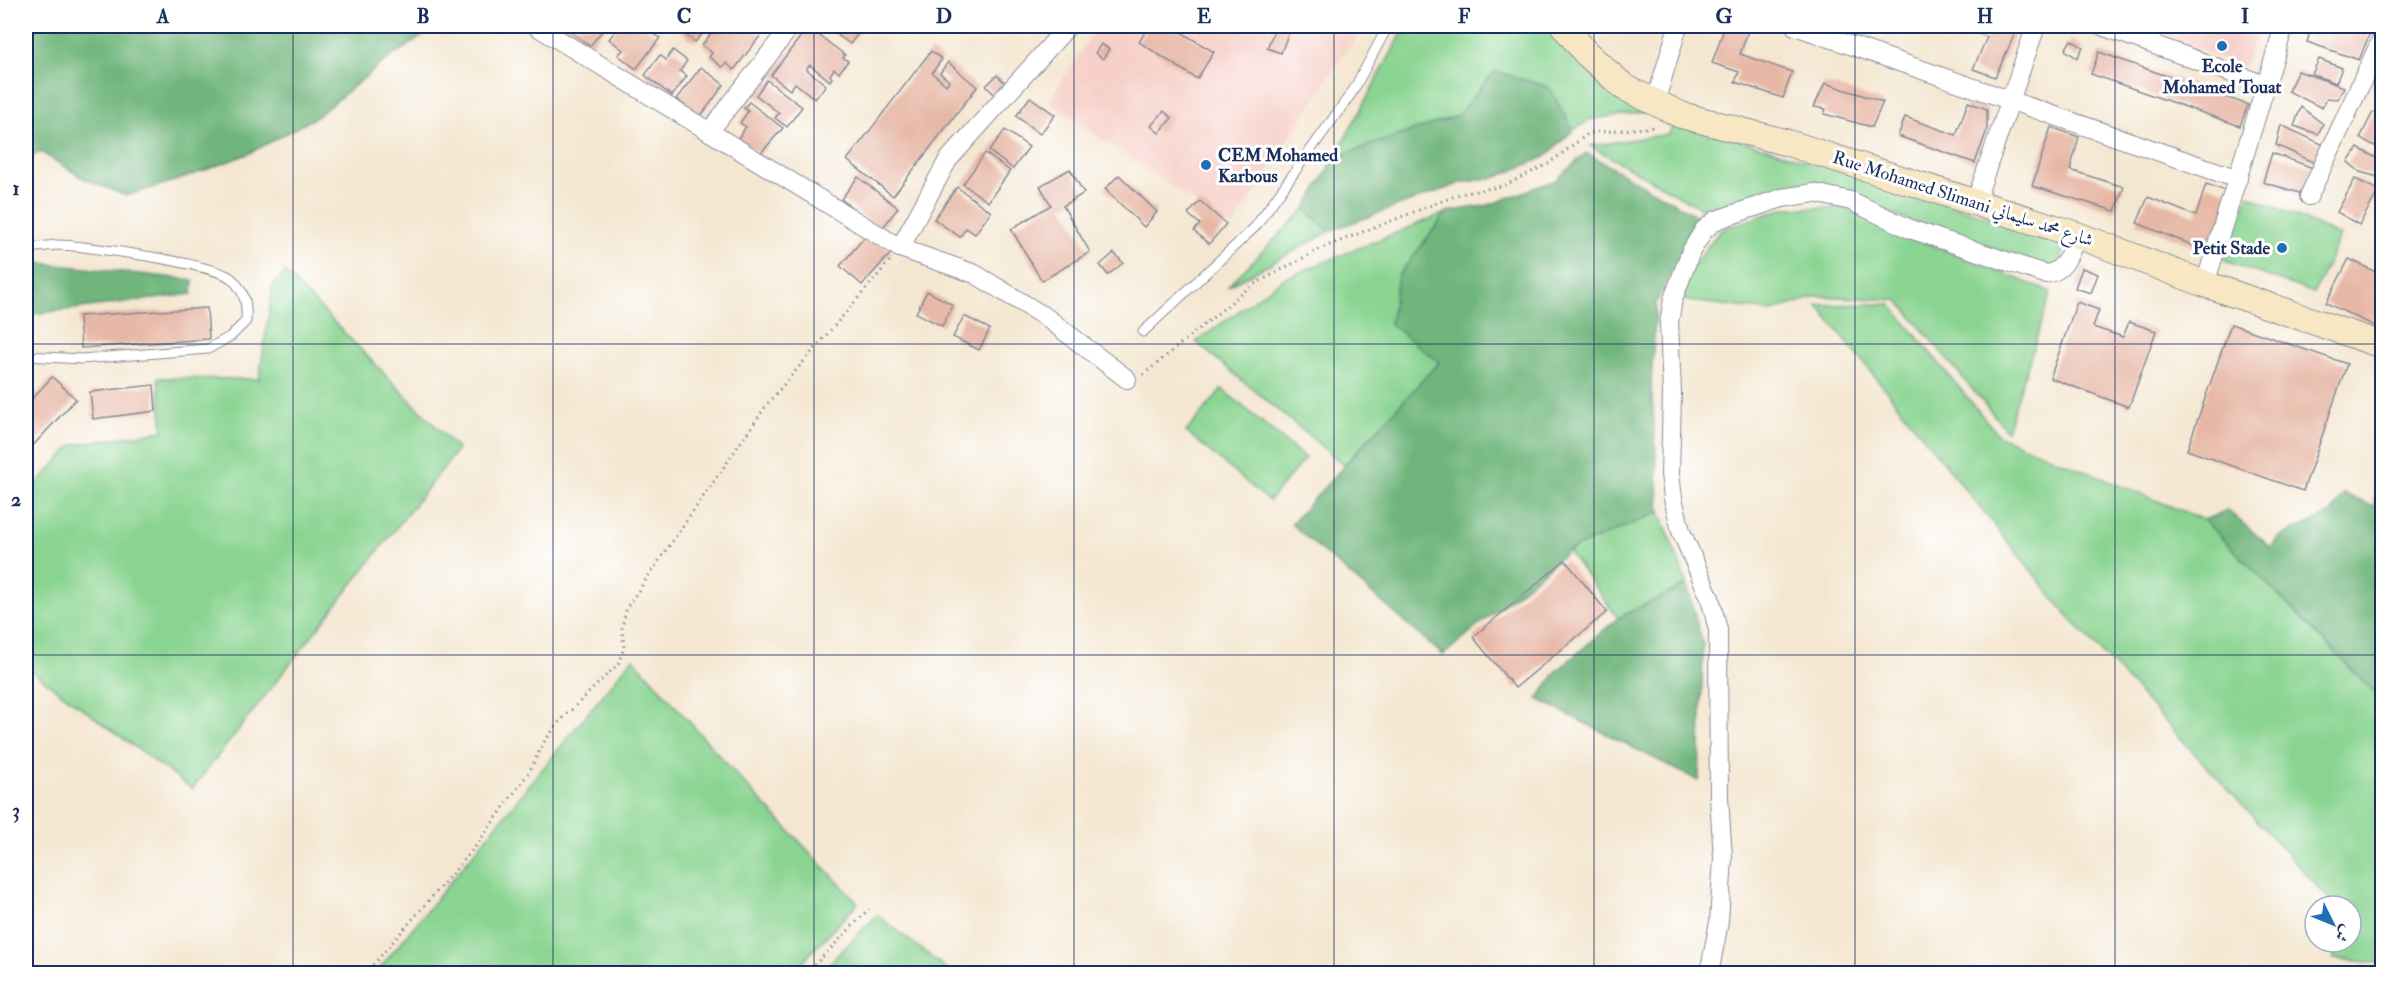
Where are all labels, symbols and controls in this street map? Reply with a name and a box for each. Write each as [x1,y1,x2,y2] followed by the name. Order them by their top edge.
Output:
[156,4,170,29] text: A
[416,4,430,29] text: B
[677,4,691,29] text: C
[936,4,952,29] text: D
[1197,4,1212,29] text: E
[1458,4,1471,29] text: F
[1716,4,1733,29] text: G
[1977,4,1993,29] text: H
[2241,4,2249,29] text: I
[2215,39,2229,53] marker: Ecole Mohamed Touat
[2162,55,2282,99] place label: Ecole Mohamed Touat
[1218,144,1338,188] place label: CEM Mohamed Karbous
[1829,146,2096,255] street label: Rue Mohamed Slimani شارع محمد سليماني
[1199,158,1213,172] marker: CEM Mohamed Karbous
[12,176,20,201] text: 1
[2193,237,2270,260] place label: Petit Stade
[2275,241,2289,255] marker: Petit Stade
[11,487,21,512] text: 2
[12,798,20,823] text: 3
[2303,894,2363,954] north arrow
[2331,921,2356,946] text: ش

